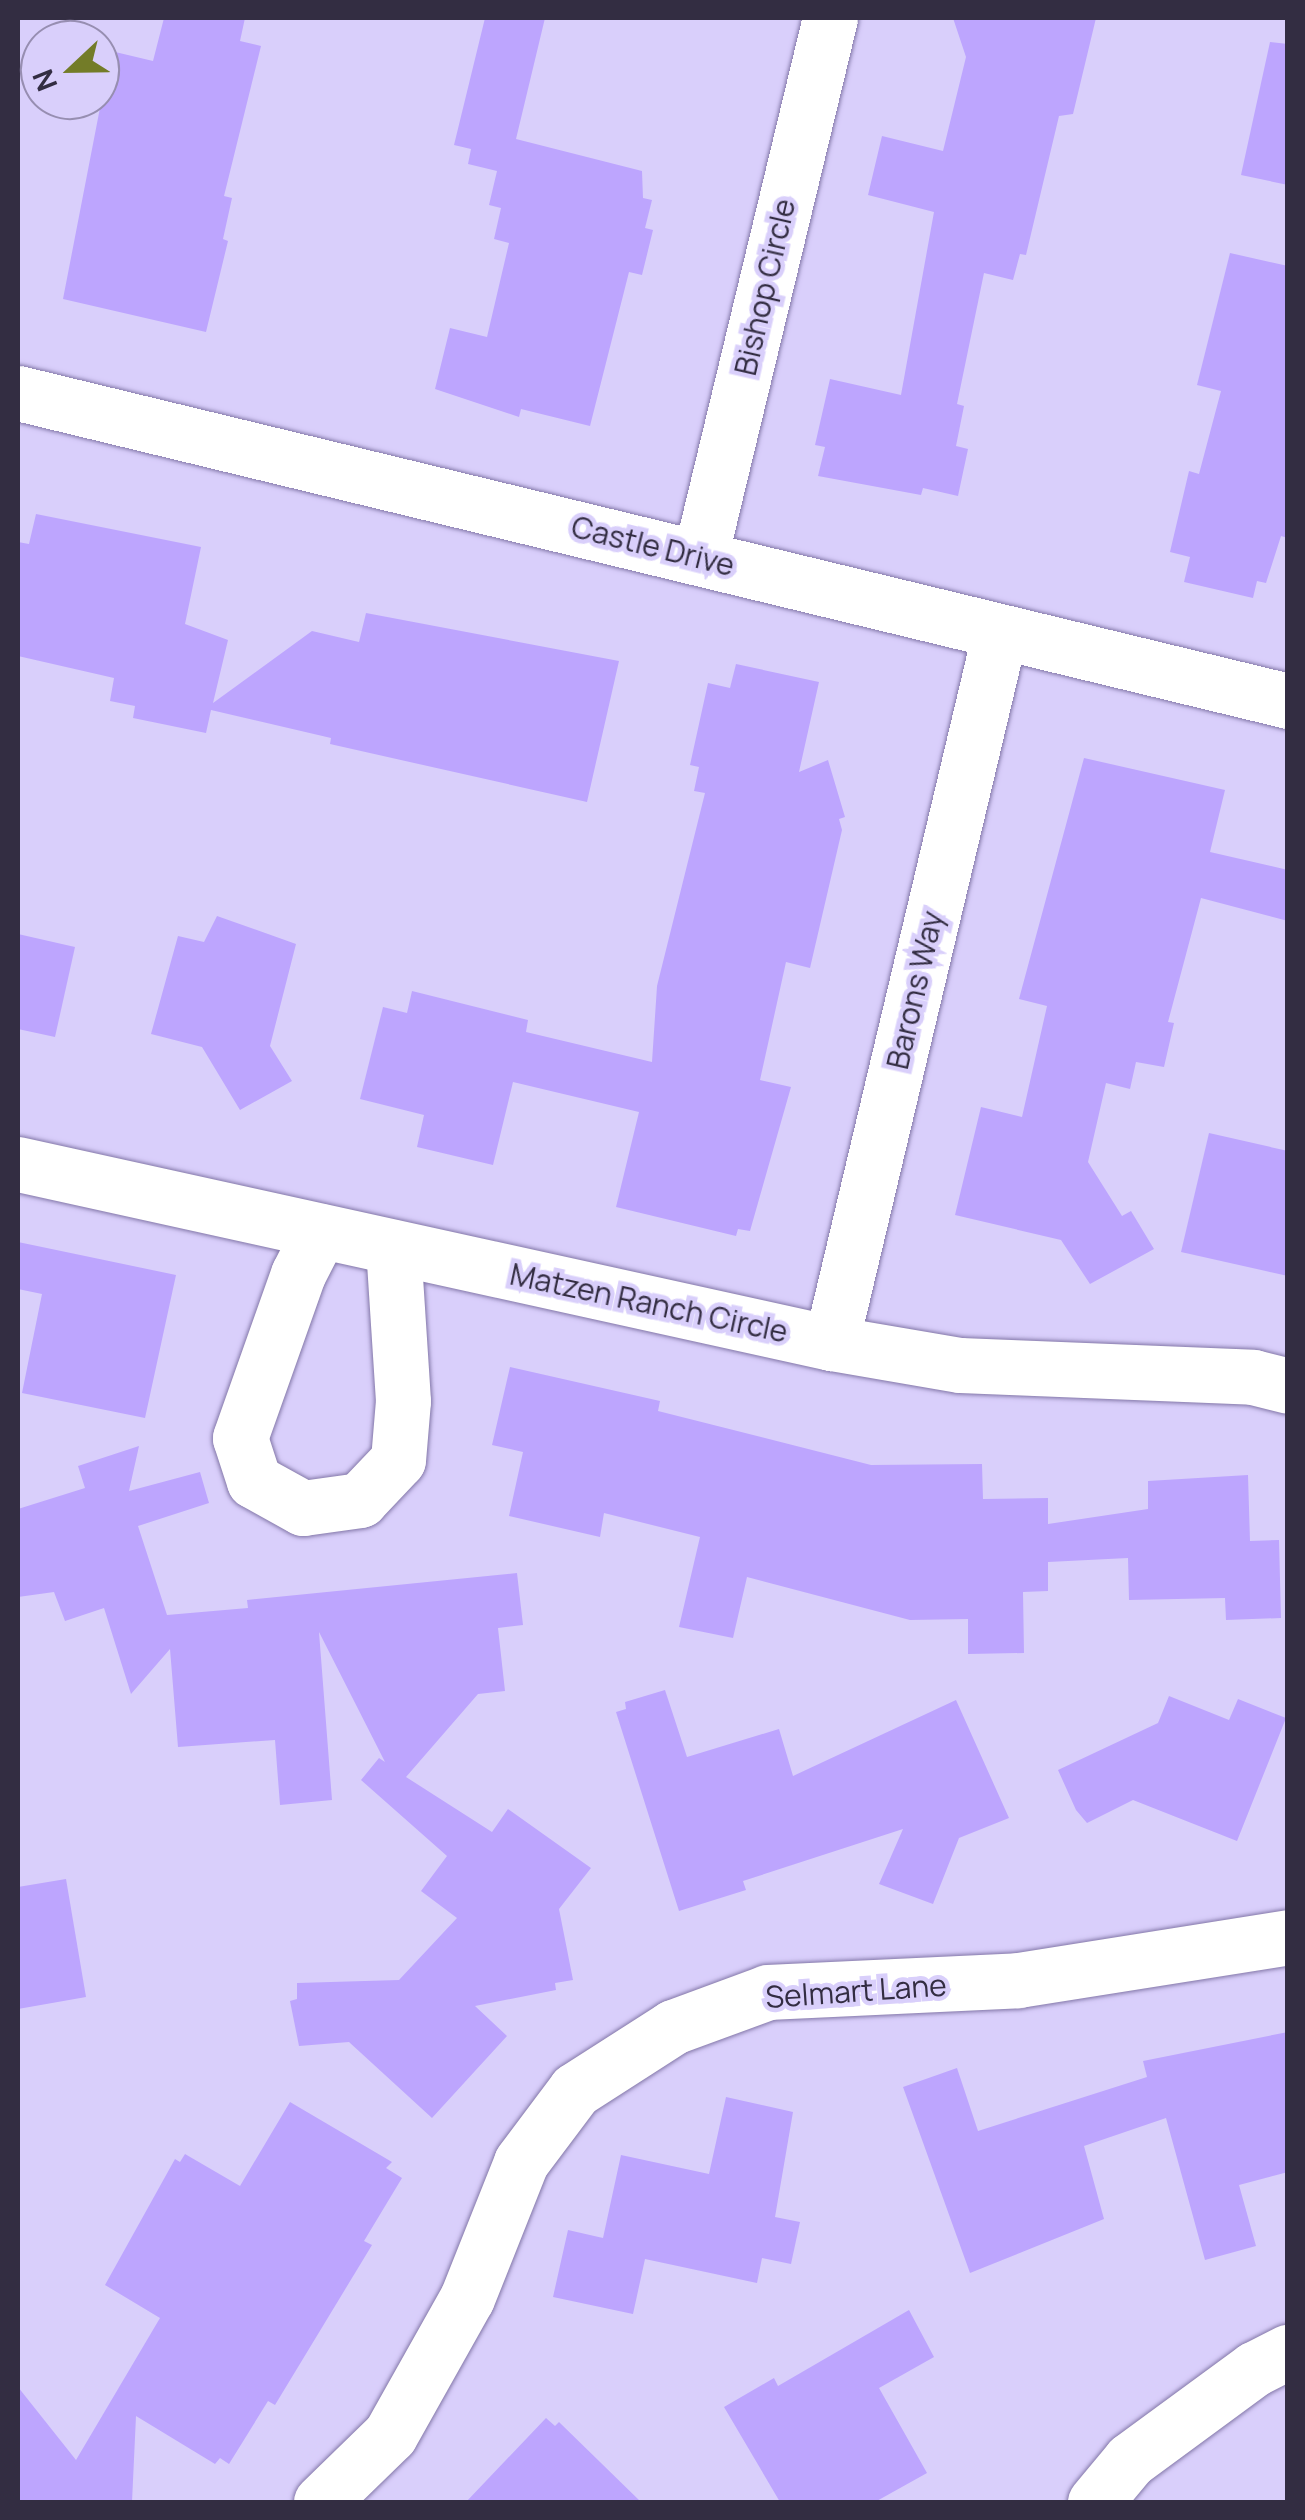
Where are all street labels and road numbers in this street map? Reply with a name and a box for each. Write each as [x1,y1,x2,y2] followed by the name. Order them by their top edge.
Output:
[727,195,803,379] street label: Bishop Circle
[568,508,738,584] street label: Castle Drive
[879,907,951,1073] street label: Barons Way
[507,1256,791,1350] street label: Matzen Ranch Circle
[764,1967,948,2015] street label: Selmart Lane

